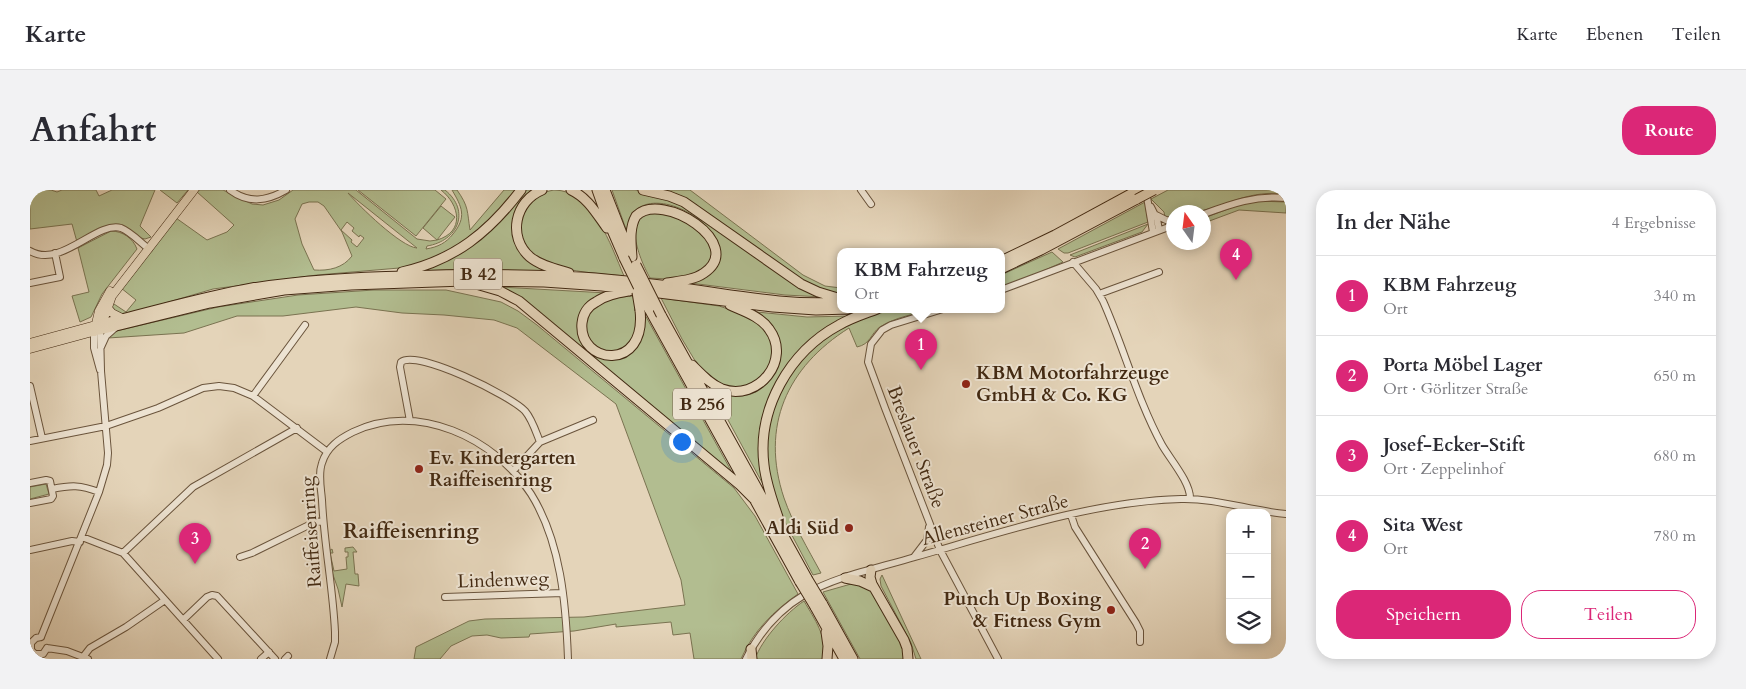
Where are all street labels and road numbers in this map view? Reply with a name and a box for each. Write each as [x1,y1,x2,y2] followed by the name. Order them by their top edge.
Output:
[454,258,502,290] road number: B 42
[881,382,951,512] street label: Breslauer Straße
[673,388,731,420] road number: B 256
[294,475,328,589] street label: Raiffeisenring
[919,488,1071,552] street label: Allensteiner Straße
[457,565,550,595] street label: Lindenweg

